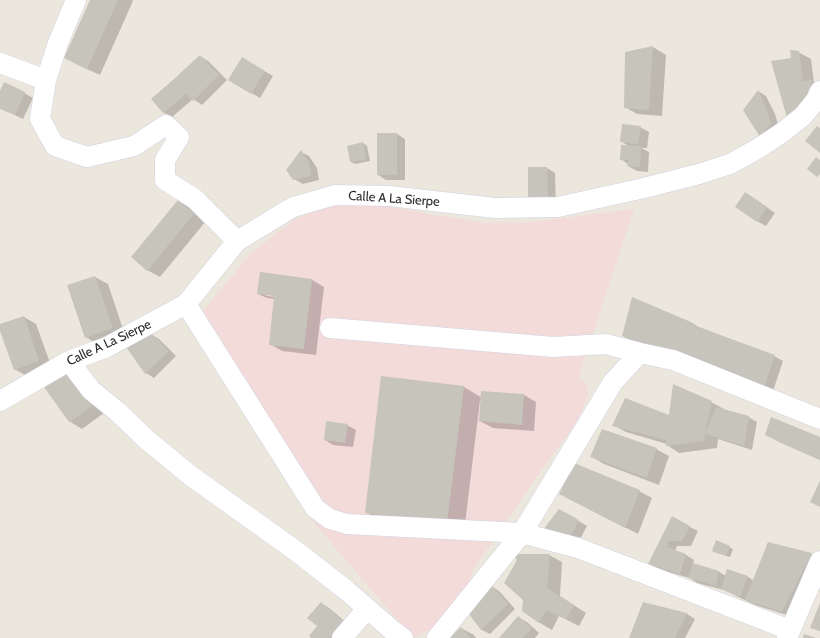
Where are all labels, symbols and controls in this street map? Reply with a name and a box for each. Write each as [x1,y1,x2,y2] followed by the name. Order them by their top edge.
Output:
[348,188,440,210] street label: Calle A La Sierpe
[64,317,154,369] street label: Calle A La Sierpe

